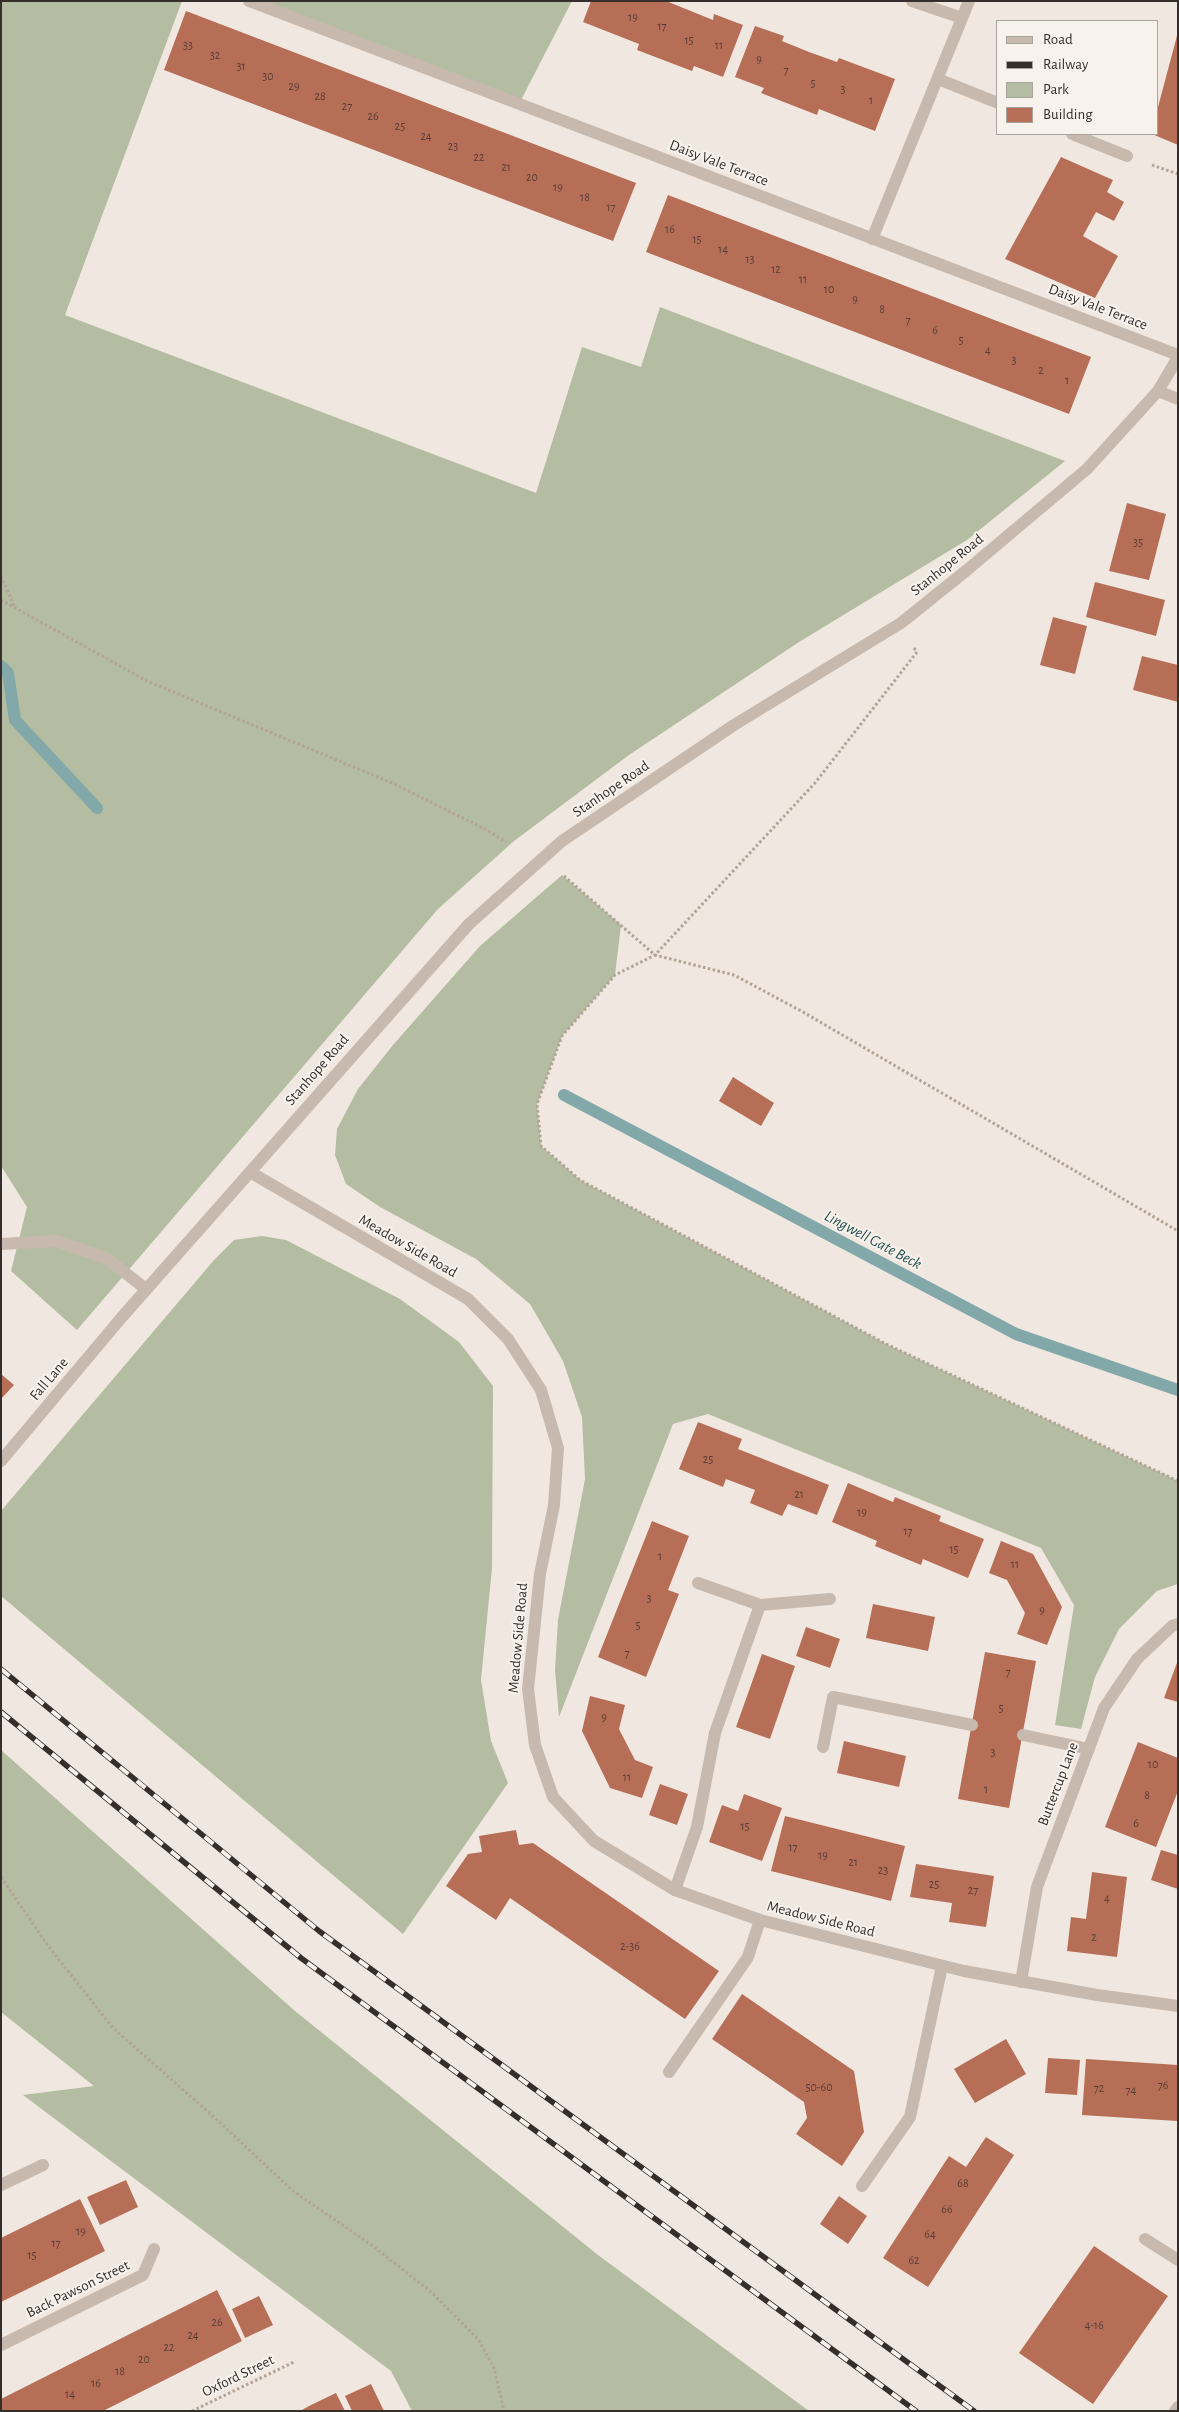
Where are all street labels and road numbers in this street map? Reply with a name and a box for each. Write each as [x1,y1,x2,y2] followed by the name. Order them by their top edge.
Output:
[667,136,771,190] street label: Daisy Vale Terrace
[1046,280,1150,334] street label: Daisy Vale Terrace
[907,530,987,600] street label: Stanhope Road
[569,757,653,821] street label: Stanhope Road
[281,1031,353,1109] street label: Stanhope Road
[356,1211,460,1281] street label: Meadow Side Road
[26,1354,72,1404] street label: Fall Lane
[504,1582,532,1694] street label: Meadow Side Road
[1034,1740,1082,1828] street label: Buttercup Lane
[765,1897,877,1941] street label: Meadow Side Road
[23,2256,133,2322] street label: Back Pawson Street
[199,2351,277,2401] street label: Oxford Street

